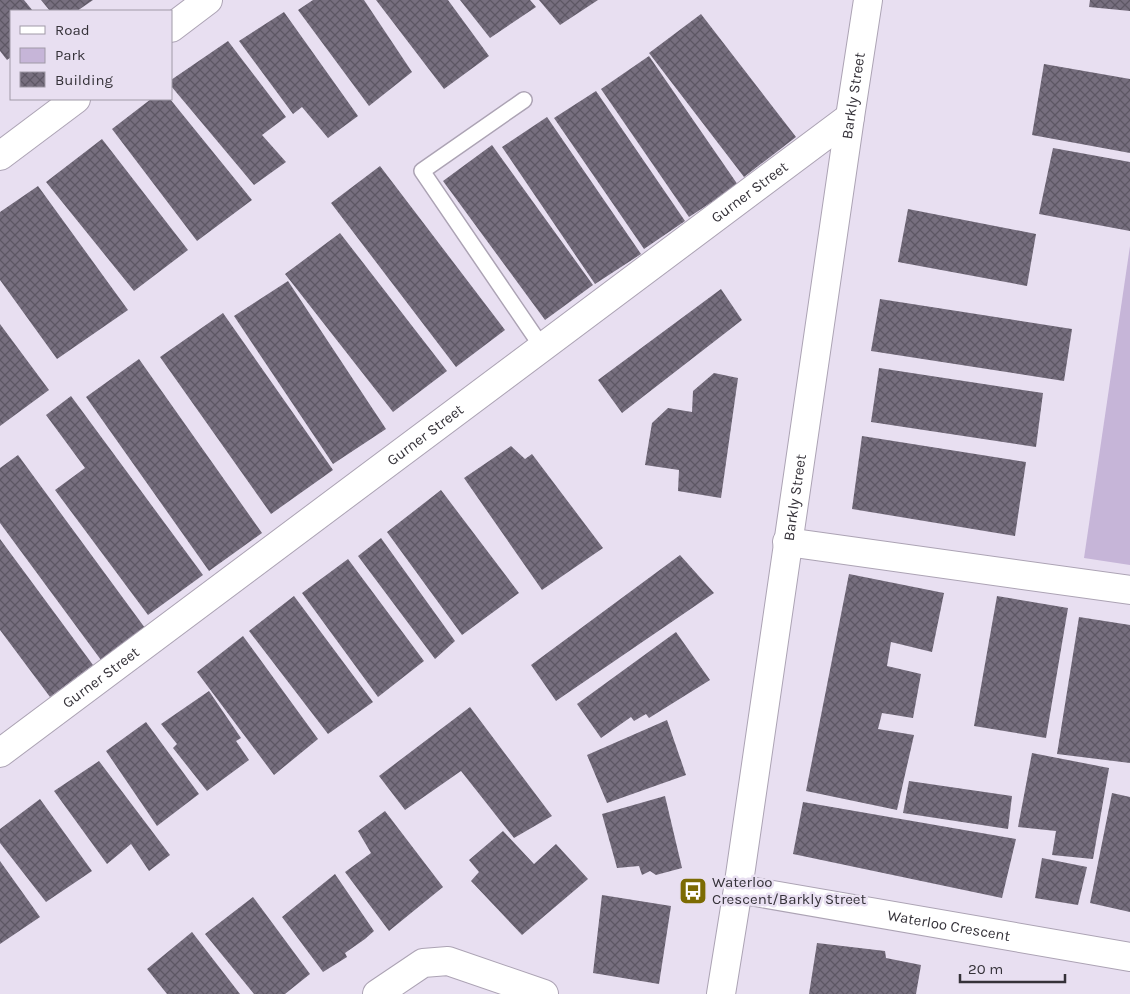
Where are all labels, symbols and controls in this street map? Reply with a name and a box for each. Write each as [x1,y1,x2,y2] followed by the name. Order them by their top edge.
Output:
[10,10,172,100] legend
[55,21,90,39] text: Road
[55,46,85,64] text: Park
[838,51,869,140] street label: Barkly Street
[55,71,113,89] text: Building
[708,158,792,227] street label: Gurner Street
[383,400,467,469] street label: Gurner Street
[780,453,810,542] street label: Barkly Street
[59,643,143,712] street label: Gurner Street
[712,873,867,908] place label: Waterloo Crescent/Barkly Street
[678,876,708,906] bus stop icon: Waterloo Crescent/Barkly Street
[886,906,1012,945] street label: Waterloo Crescent
[960,952,1065,984] scale bar
[968,960,1003,978] text: 20 m

